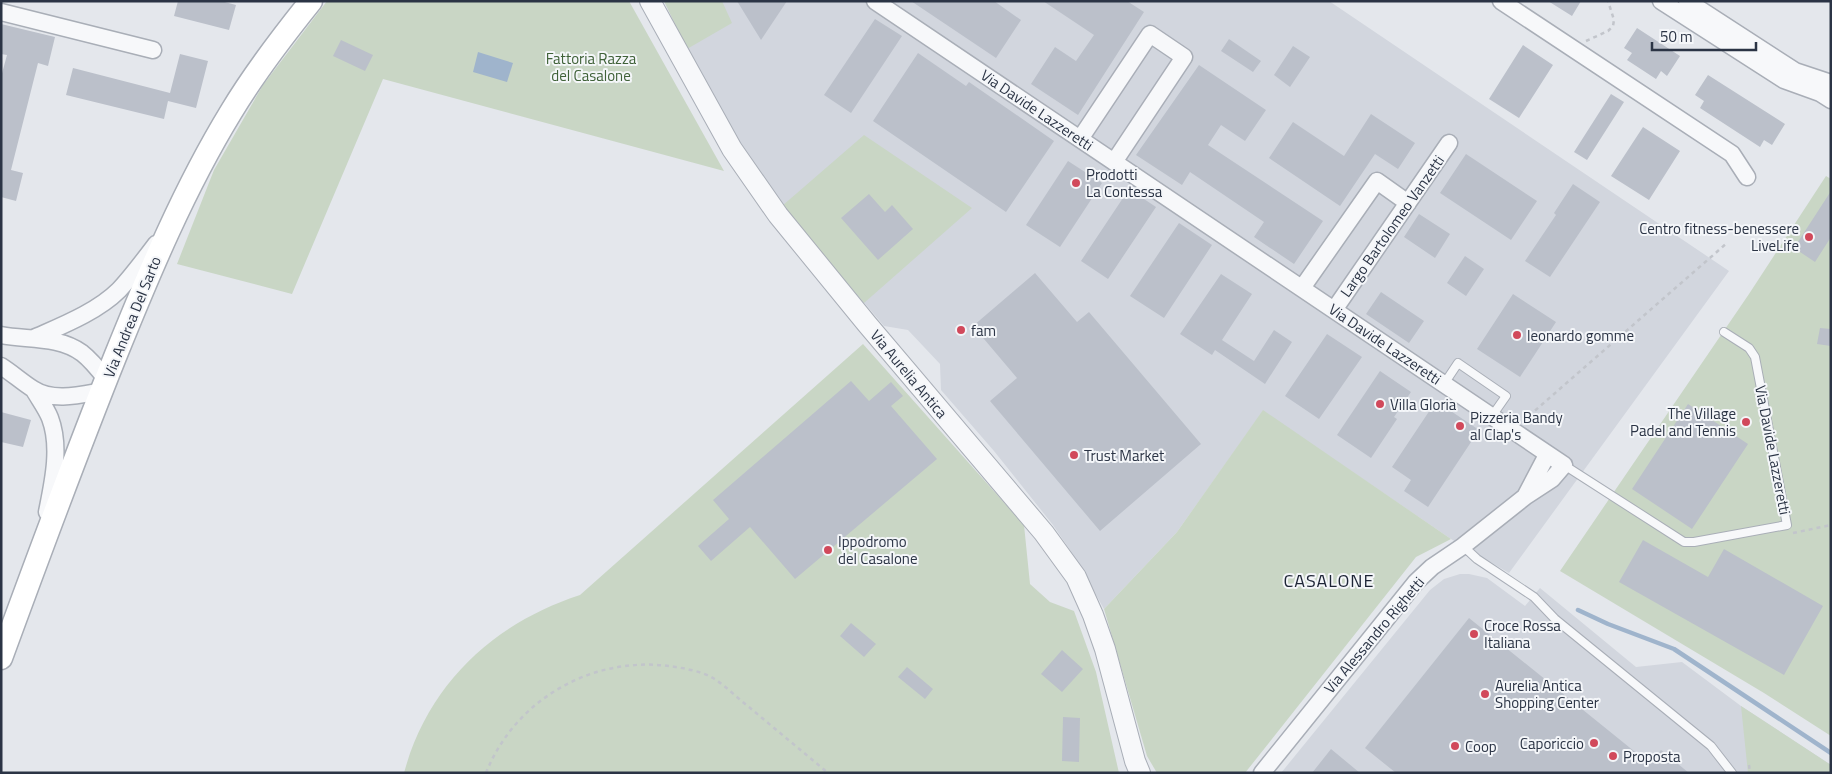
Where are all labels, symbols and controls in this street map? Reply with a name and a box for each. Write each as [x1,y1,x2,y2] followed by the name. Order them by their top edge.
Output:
[1652,20,1756,52] scale bar
[1660,25,1693,48] text: 50 m
[546,47,637,87] park label: Fattoria Razza del Casalone
[976,64,1098,156] street label: Via Davide Lazzeretti
[1334,150,1450,302] street label: Largo Bartolomeo Vanzetti
[1086,163,1163,203] place label: Prodotti La Contessa
[1070,177,1082,189] marker: Prodotti La Contessa
[1639,217,1799,257] place label: Centro fitness-benessere LiveLife
[1803,231,1815,243] marker: Centro fitness-benessere LiveLife
[97,253,167,381] street label: Via Andrea Del Sarto
[1324,298,1446,390] street label: Via Davide Lazzeretti
[971,319,996,342] place label: fam
[955,324,967,336] marker: fam
[1527,324,1634,347] place label: leonardo gomme
[865,325,953,424] street label: Via Aurelia Antica
[1511,329,1523,341] marker: leonardo gomme
[1749,383,1797,517] street label: Via Davide Lazzeretti
[1390,393,1457,416] place label: Villa Gloria
[1374,398,1386,410] marker: Villa Gloria
[1630,402,1736,442] place label: The Village Padel and Tennis
[1470,406,1563,446] place label: Pizzeria Bandy al Clap's
[1740,416,1752,428] marker: The Village Padel and Tennis
[1454,420,1466,432] marker: Pizzeria Bandy al Clap's
[1084,444,1165,467] place label: Trust Market
[1068,449,1080,461] marker: Trust Market
[838,530,917,570] place label: Ippodromo del Casalone
[822,544,834,556] marker: Ippodromo del Casalone
[1284,567,1374,594] district label: CASALONE
[1318,572,1430,698] street label: Via Alessandro Righetti
[1484,614,1561,654] place label: Croce Rossa Italiana
[1468,628,1480,640] marker: Croce Rossa Italiana
[1495,674,1599,714] place label: Aurelia Antica Shopping Center
[1479,688,1491,700] marker: Aurelia Antica Shopping Center
[1520,732,1584,755] place label: Caporiccio
[1465,735,1497,758] place label: Coop
[1588,737,1600,749] marker: Caporiccio
[1449,740,1461,752] marker: Coop
[1623,745,1681,768] place label: Proposta
[1607,750,1619,762] marker: Proposta

